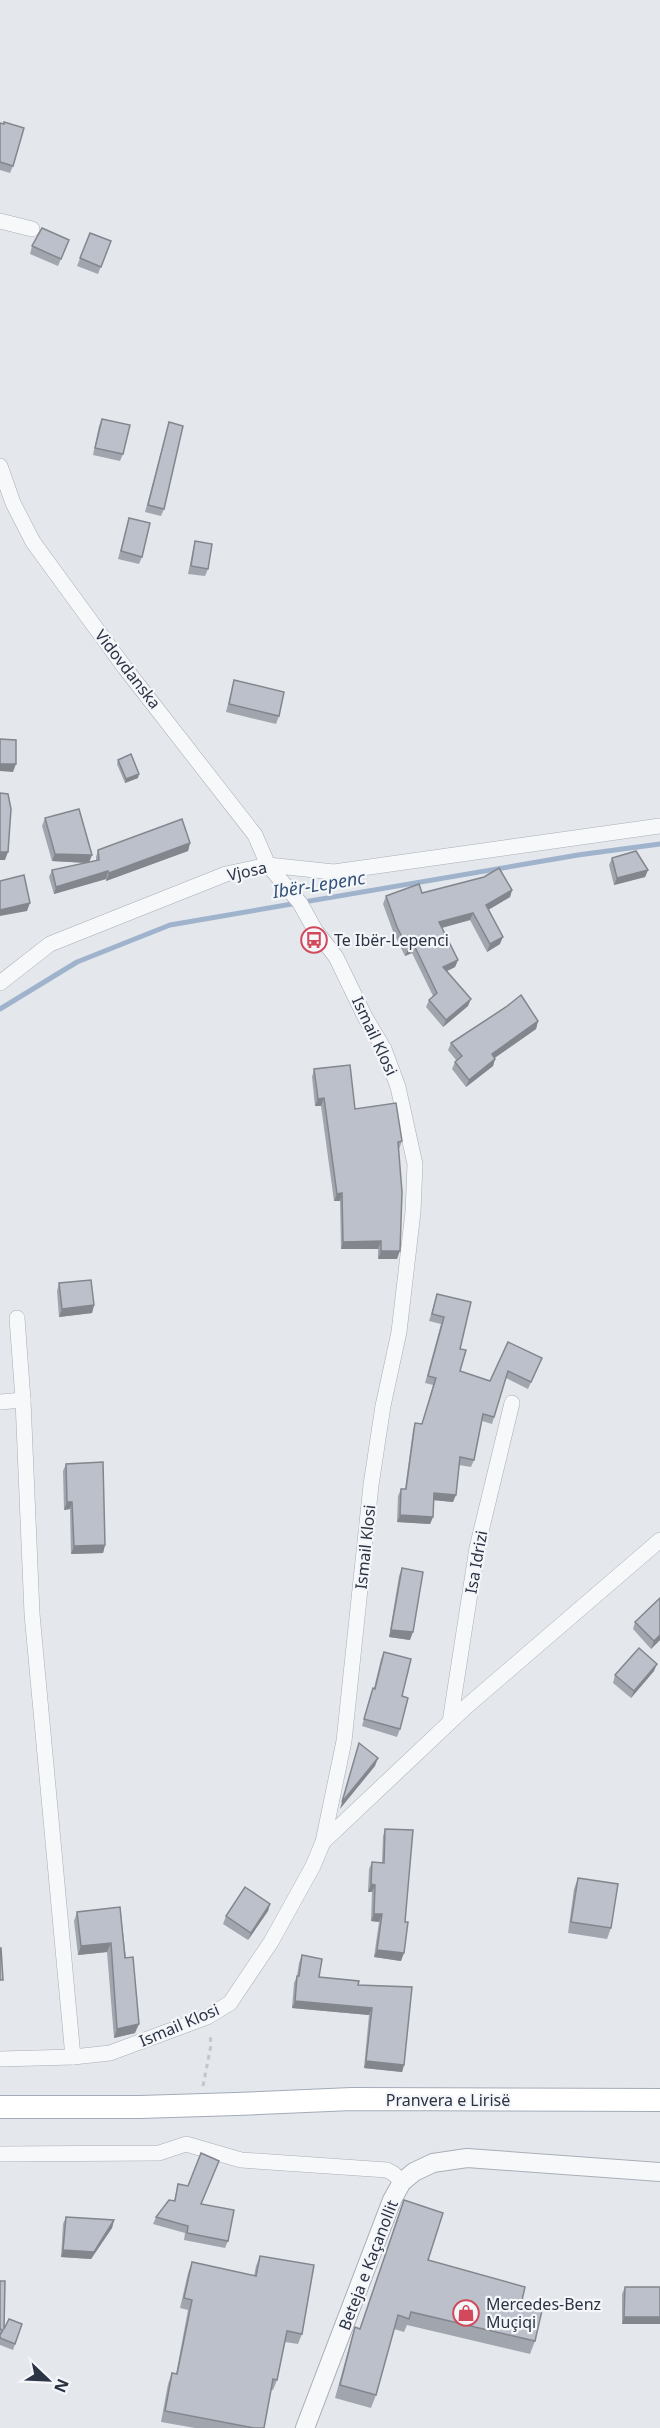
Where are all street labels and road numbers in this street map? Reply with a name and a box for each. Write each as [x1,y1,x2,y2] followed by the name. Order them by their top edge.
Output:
[90,625,166,713] street label: Vidovdanska
[225,856,269,886] street label: Vjosa
[347,993,403,1079] street label: Ismail Klosi
[350,1504,380,1590] street label: Ismail Klosi
[460,1529,492,1595] street label: Isa Idrizi
[136,1998,222,2052] street label: Ismail Klosi
[386,2089,510,2111] street label: Pranvera e Lirisë
[333,2196,403,2333] street label: Beteja e Kaçanollit

